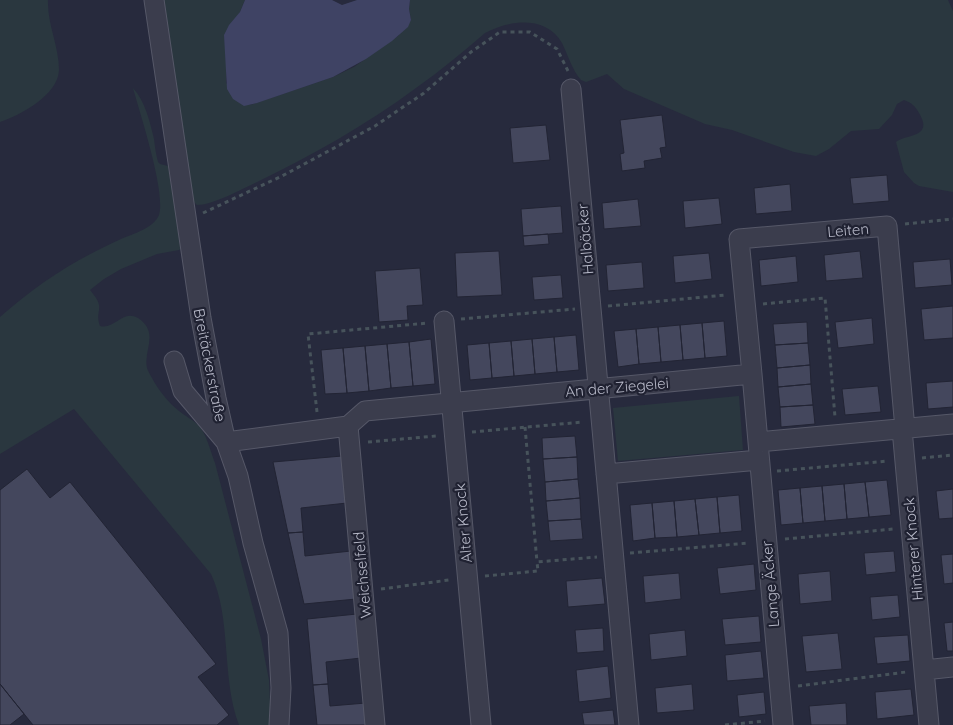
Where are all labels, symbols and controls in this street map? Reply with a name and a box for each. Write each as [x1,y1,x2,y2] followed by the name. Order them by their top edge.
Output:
[572,202,598,275] street label: Halbäcker
[826,219,870,241] street label: Leiten
[190,307,230,423] street label: Breitäckerstraße
[565,373,669,401] street label: An der Ziegelei
[450,482,476,564] street label: Alter Knock
[899,497,927,601] street label: Hinterer Knock
[349,531,375,619] street label: Weichselfeld
[757,540,783,628] street label: Lange Äcker

